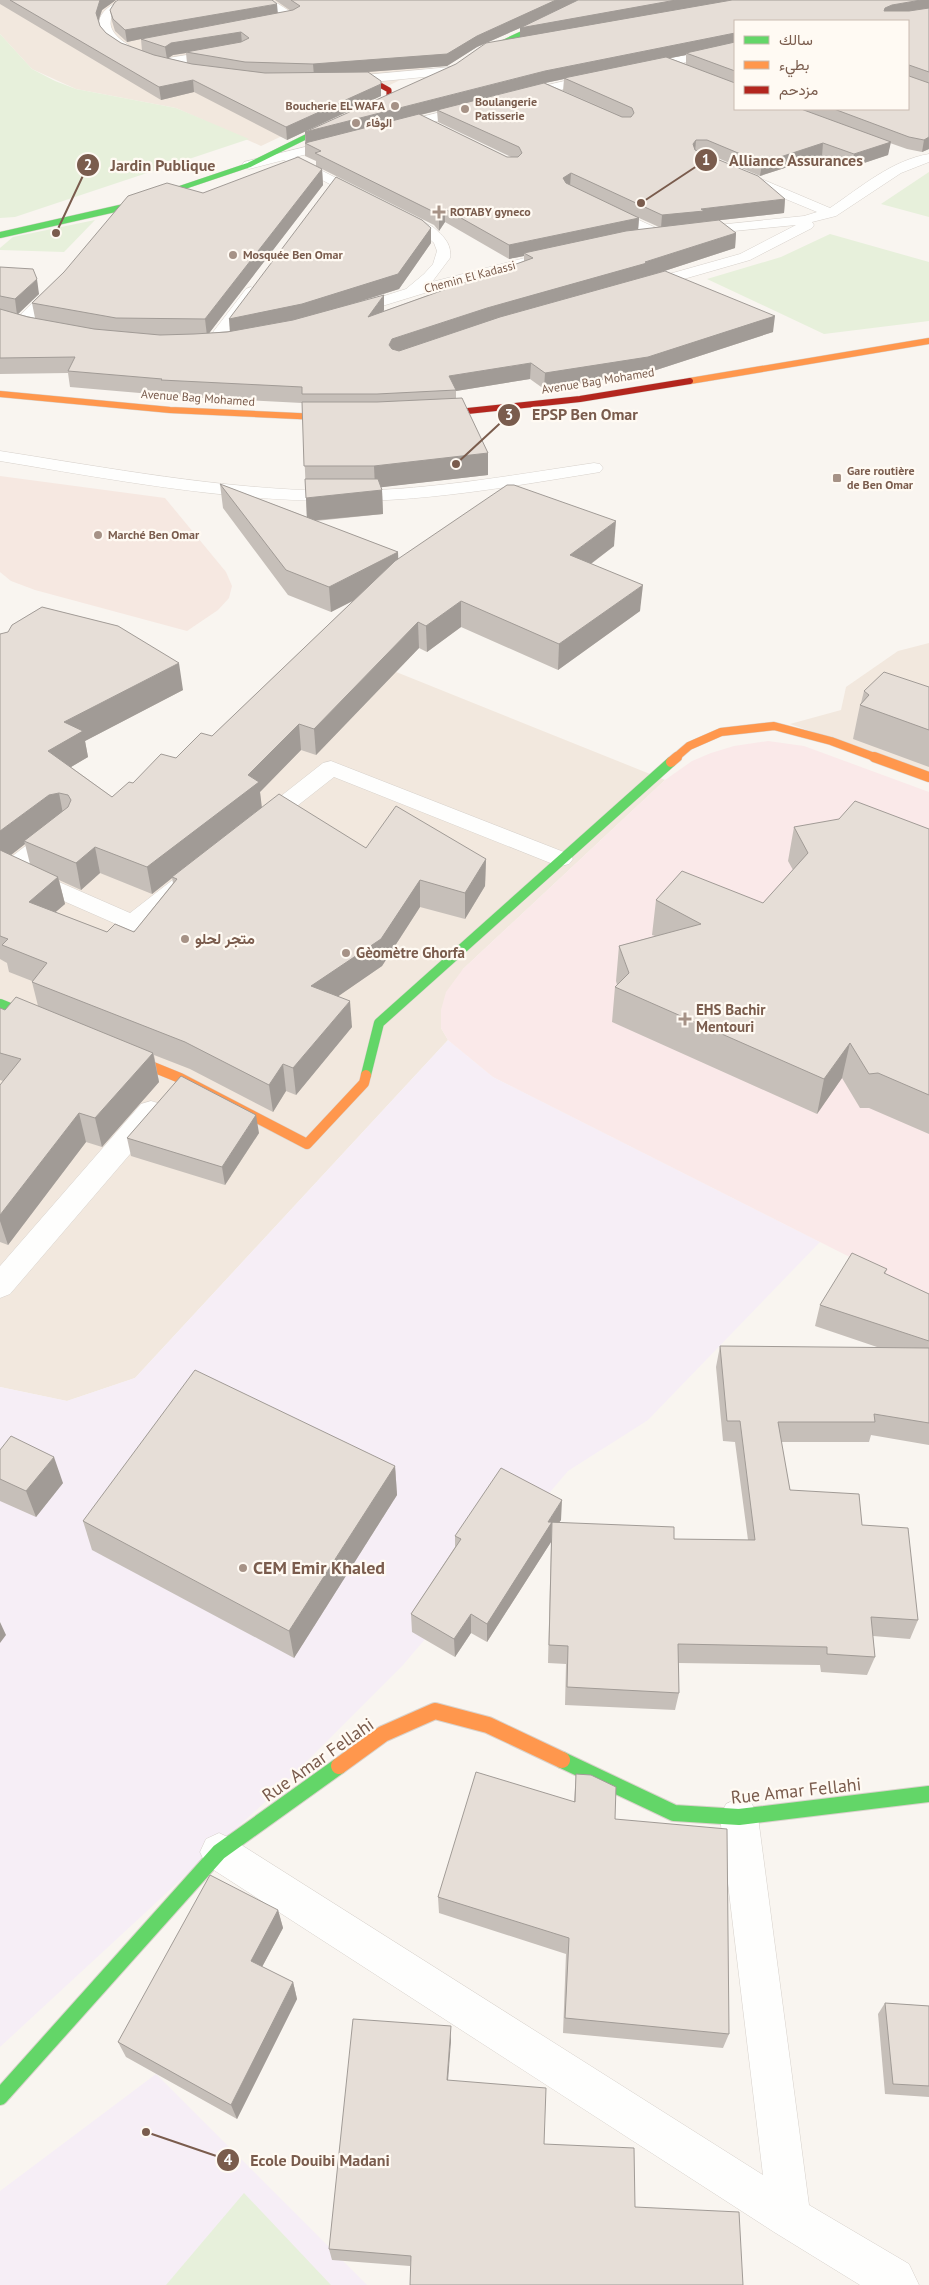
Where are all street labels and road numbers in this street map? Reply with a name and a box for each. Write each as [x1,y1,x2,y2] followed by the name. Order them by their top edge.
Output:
[423,257,517,296] street label: Chemin El Kadassi
[540,364,655,397] street label: Avenue Bag Mohamed
[141,386,255,409] street label: Avenue Bag Mohamed
[257,1713,378,1807] street label: Rue Amar Fellahi
[730,1772,862,1809] street label: Rue Amar Fellahi

